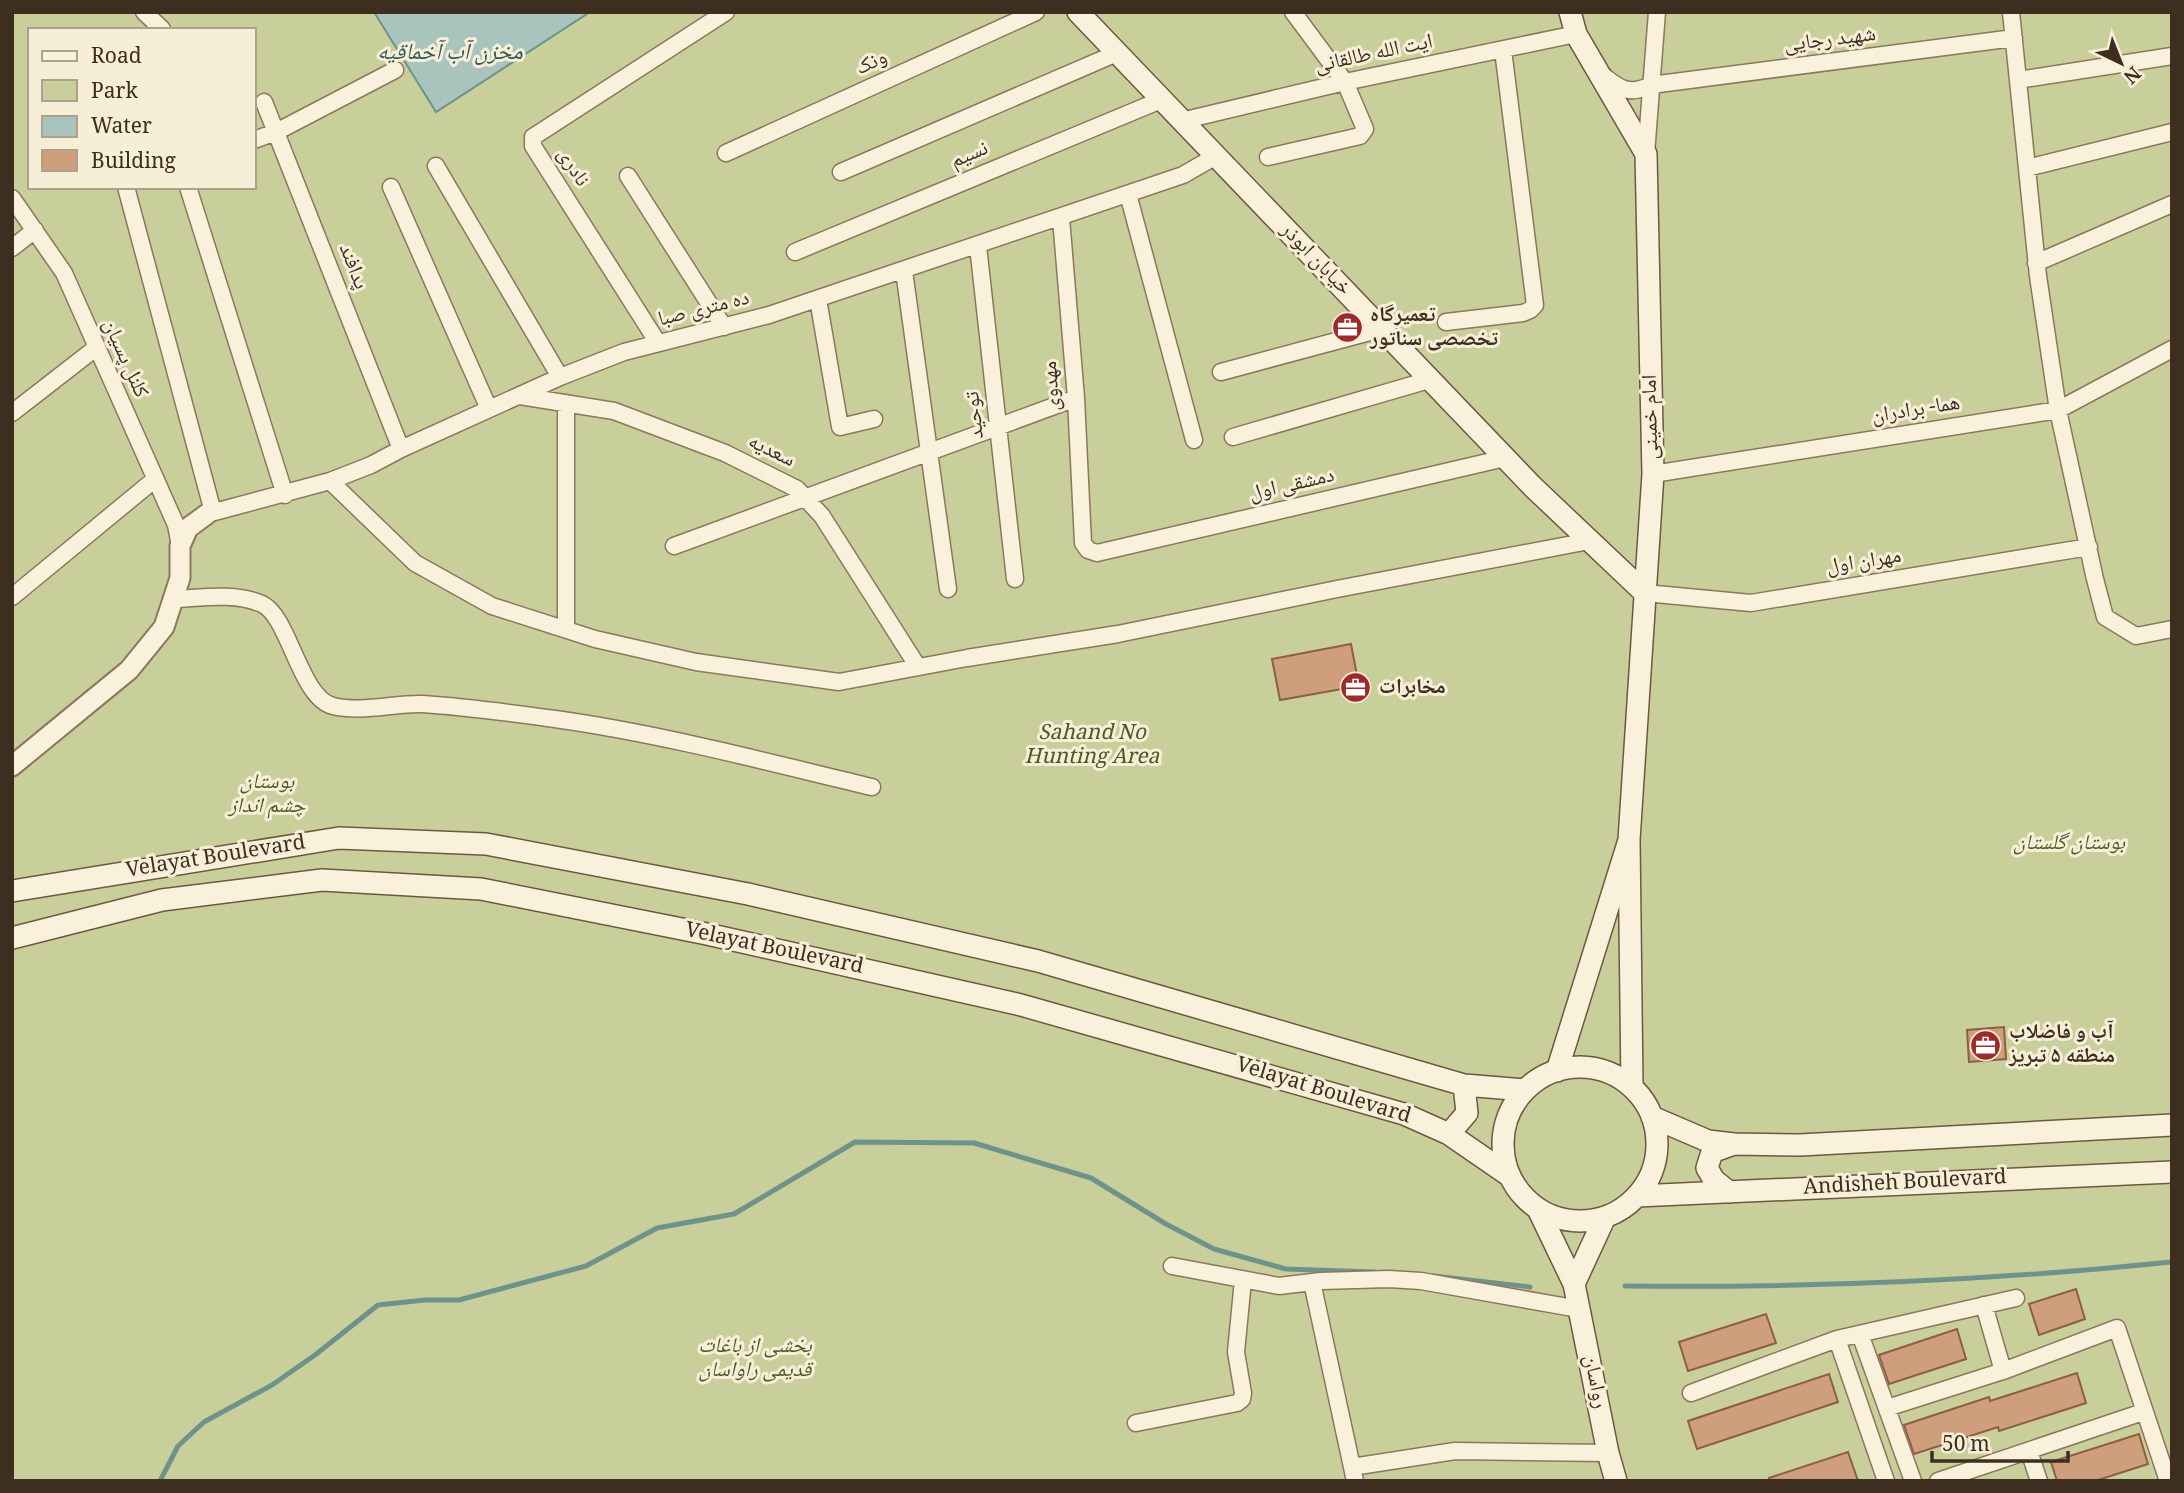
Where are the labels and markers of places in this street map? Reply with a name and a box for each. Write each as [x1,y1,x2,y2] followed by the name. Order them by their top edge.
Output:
[1369,299,1498,358] place label: تعمیرگاه تخصصی سناتور
[1330,311,1364,345] office icon: تعمیرگاه تخصصی سناتور
[1339,671,1373,705] office icon: مخابرات
[1379,671,1446,706] place label: مخابرات
[2008,1016,2115,1075] place label: آب و فاضلاب منطقه ۵ تبریز
[1969,1028,2003,1062] office icon: آب و فاضلاب منطقه ۵ تبریز

